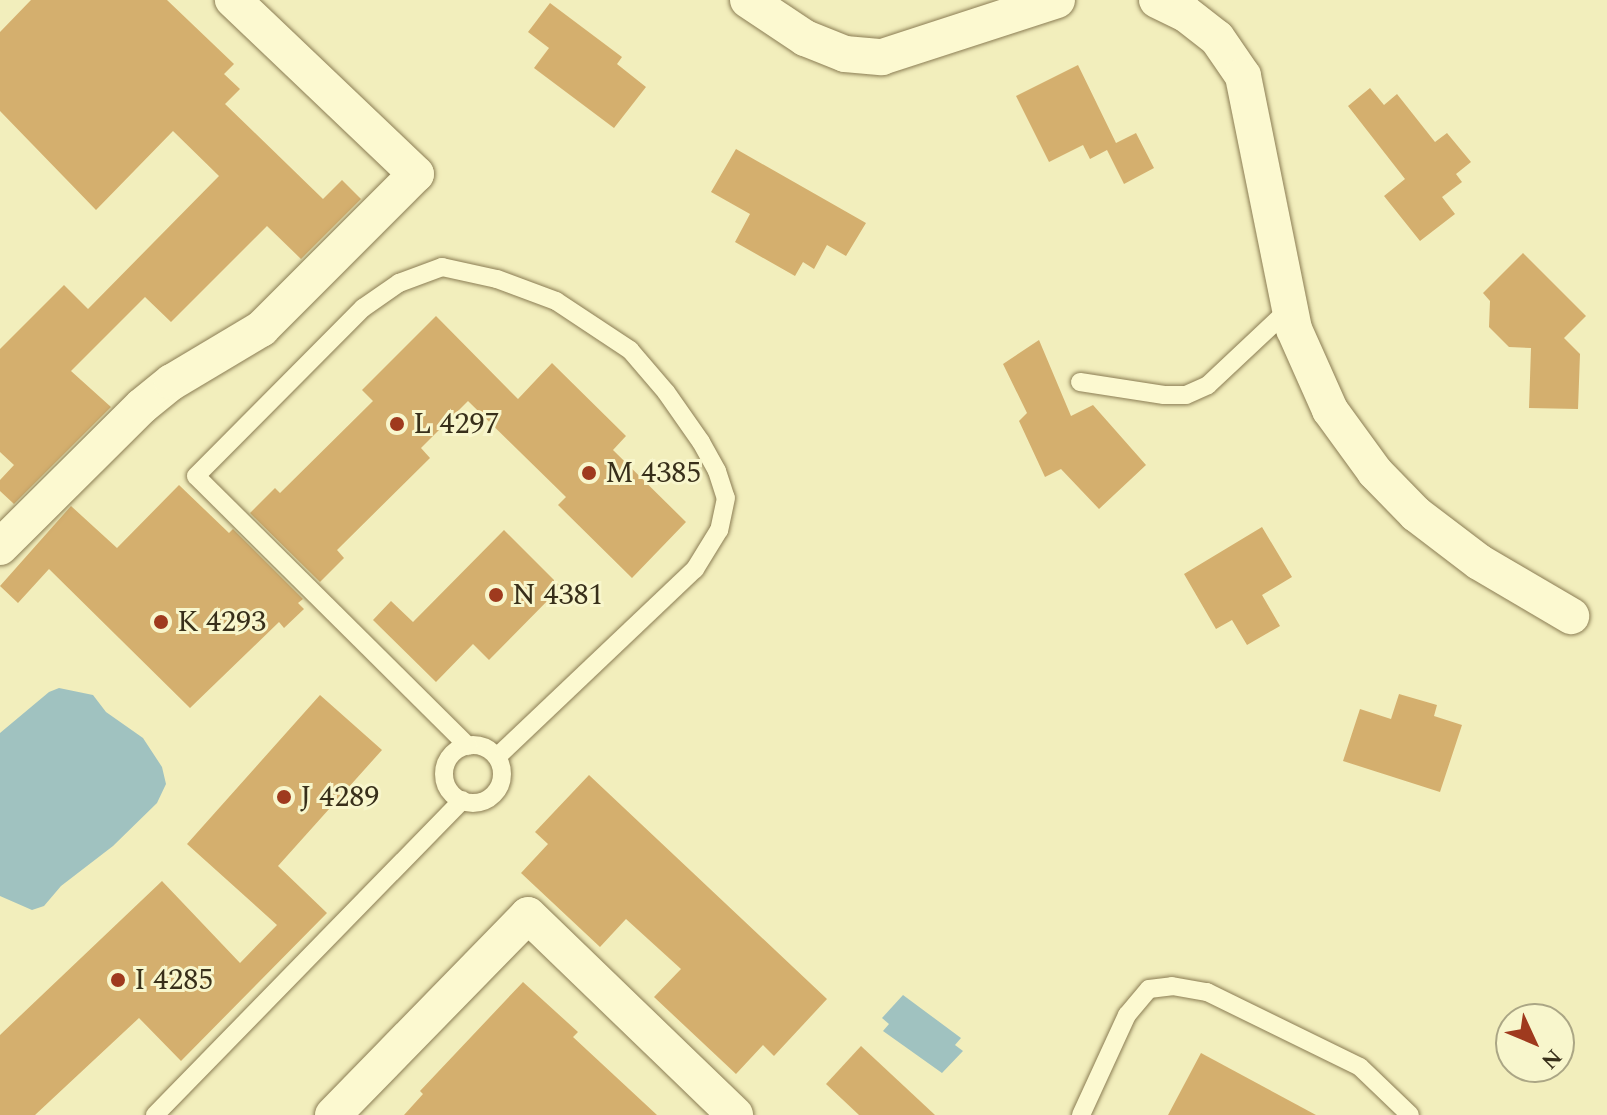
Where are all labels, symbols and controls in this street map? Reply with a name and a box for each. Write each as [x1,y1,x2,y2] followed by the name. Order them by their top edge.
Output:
[413,406,499,442] place label: L 4297
[388,415,406,433] marker: L 4297
[605,455,701,491] place label: M 4385
[580,464,598,482] marker: M 4385
[512,577,603,613] place label: N 4381
[487,586,505,604] marker: N 4381
[177,604,266,640] place label: K 4293
[152,613,170,631] marker: K 4293
[300,779,379,815] place label: J 4289
[275,788,293,806] marker: J 4289
[134,962,213,998] place label: I 4285
[109,971,127,989] marker: I 4285
[1495,1003,1575,1083] north arrow
[1533,1041,1569,1077] text: N

